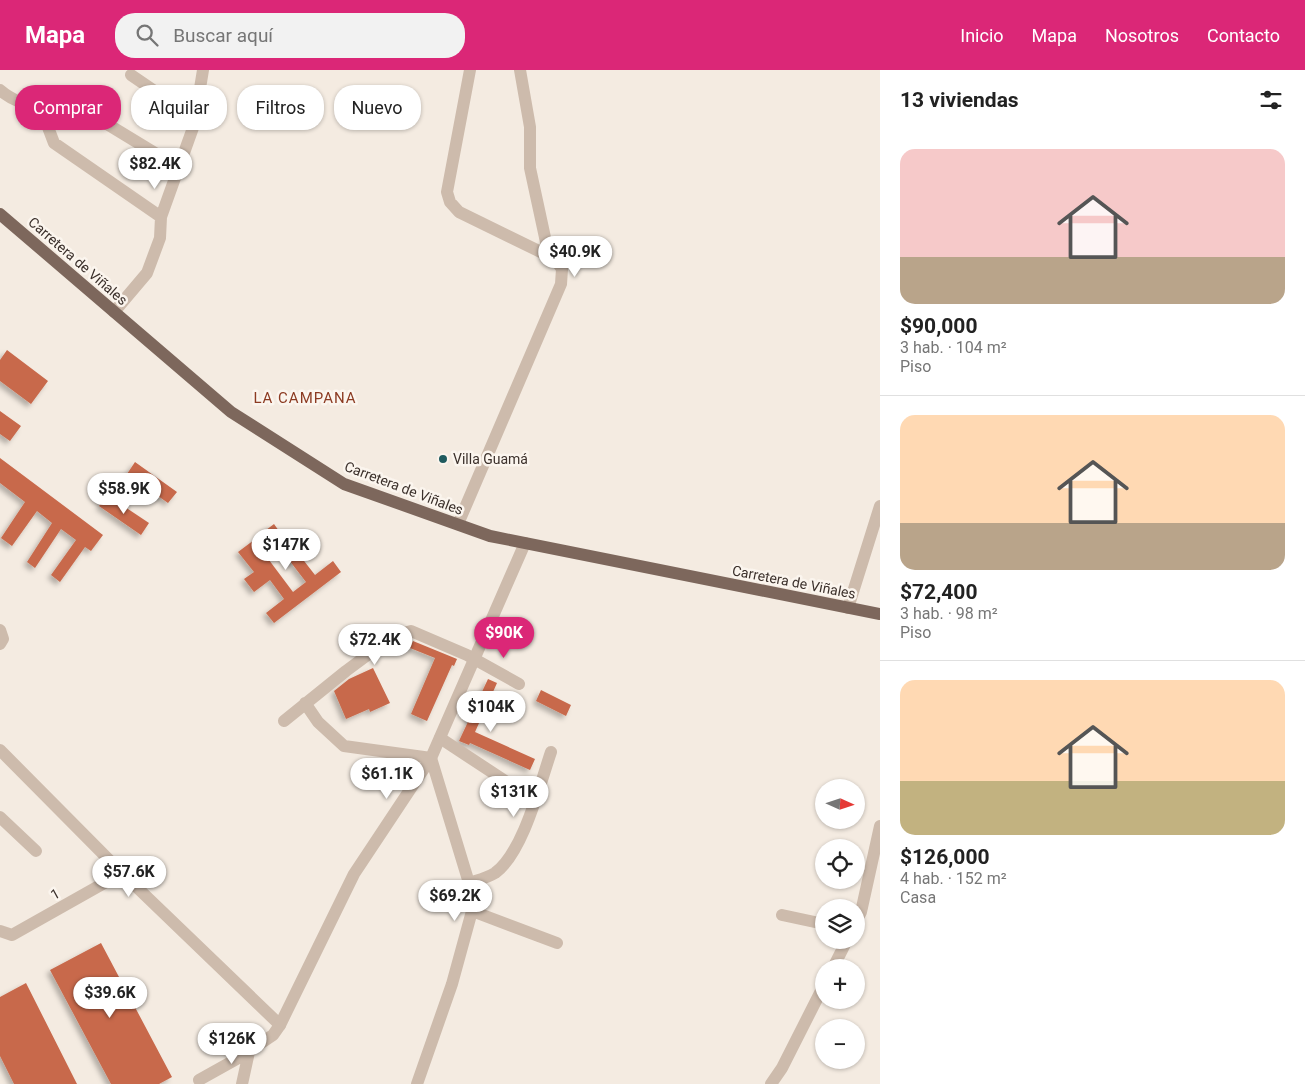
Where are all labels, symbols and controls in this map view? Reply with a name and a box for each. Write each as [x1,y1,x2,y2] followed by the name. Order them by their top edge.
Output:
[115,13,465,58] search box
[25,21,85,49] text: Mapa
[133,21,161,49] icon: search
[173,24,273,47] text: Buscar aquí
[960,25,1004,46] text: Inicio
[1032,25,1077,46] text: Mapa
[1105,25,1179,46] text: Nosotros
[1207,25,1280,46] text: Contacto
[15,85,121,130] chip: Comprar
[131,85,227,130] chip: Alquilar
[237,85,324,130] chip: Filtros
[334,85,421,130] chip: Nuevo
[1257,86,1285,114] icon: filters
[900,88,1019,112] text: 13 viviendas
[114,148,196,190] pin: $82.4K
[129,154,181,173] text: $82.4K
[1048,182,1138,272] icon: home
[25,214,131,308] street label: Carretera de Viñales
[534,236,616,278] pin: $40.9K
[549,242,601,261] text: $40.9K
[900,314,977,338] text: $90,000
[900,338,1007,357] text: 3 hab. · 104 m²
[900,357,931,376] text: Piso
[253,389,357,407] district label: LA CAMPANA
[1048,447,1138,537] icon: home
[453,451,528,467] place label: Villa Guamá
[437,453,449,465] marker: Villa Guamá
[343,458,465,518] street label: Carretera de Viñales
[83,472,165,515] pin: $58.9K
[98,479,150,498] text: $58.9K
[251,528,321,571] pin: $147K
[263,535,309,554] text: $147K
[731,562,857,602] street label: Carretera de Viñales
[900,580,977,604] text: $72,400
[900,604,998,623] text: 3 hab. · 98 m²
[474,616,534,659] pin: $90K
[485,623,523,642] text: $90K
[900,623,931,642] text: Piso
[334,624,416,666] pin: $72.4K
[349,630,401,649] text: $72.4K
[456,690,526,733] pin: $104K
[468,697,514,716] text: $104K
[1048,712,1138,802] icon: home
[346,758,428,800] pin: $61.1K
[361,764,413,783] text: $61.1K
[479,776,549,818] pin: $131K
[815,779,865,829] north arrow
[815,779,865,1069] map controls
[491,782,537,801] text: $131K
[815,839,865,889] button: locate
[900,845,990,869] text: $126,000
[88,856,170,898] pin: $57.6K
[103,862,155,881] text: $57.6K
[900,869,1007,888] text: 4 hab. · 152 m²
[414,880,496,922] pin: $69.2K
[48,885,62,903] street label: 1
[429,886,481,905] text: $69.2K
[900,888,936,907] text: Casa
[815,899,865,949] button: layers
[815,959,865,1009] button: +
[69,976,151,1019] pin: $39.6K
[84,983,136,1002] text: $39.6K
[815,1019,865,1069] button: −
[197,1022,267,1065] pin: $126K
[209,1029,255,1048] text: $126K

